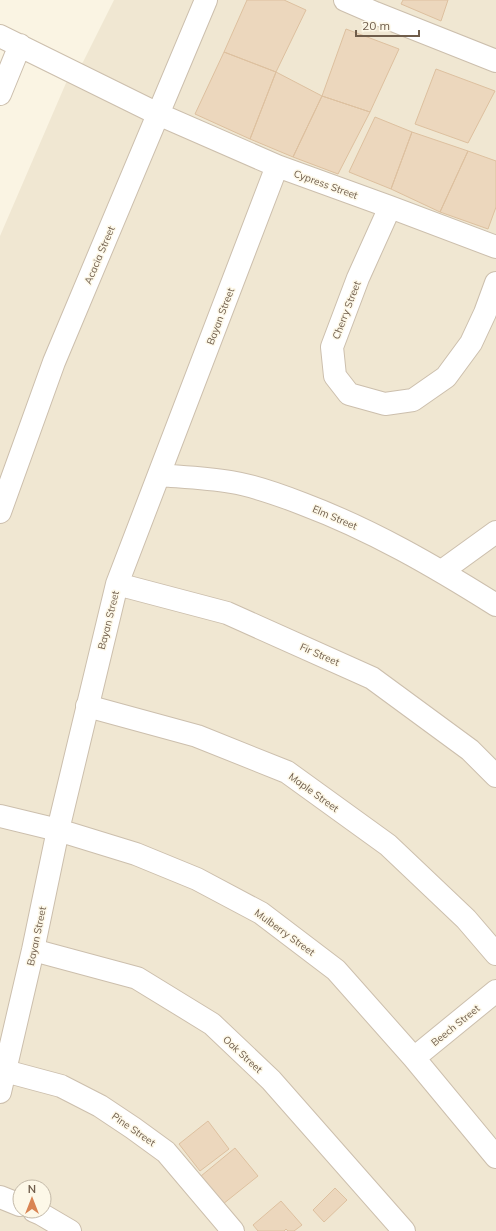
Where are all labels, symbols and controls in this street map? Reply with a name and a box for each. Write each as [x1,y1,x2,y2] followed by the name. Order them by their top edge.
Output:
[356,12,419,38] scale bar
[362,18,390,33] text: 20 m
[292,167,360,202] street label: Cypress Street
[81,224,118,286] street label: Acacia Street
[329,279,364,341] street label: Cherry Street
[204,285,237,347] street label: Bayan Street
[310,502,360,533] street label: Elm Street
[95,589,122,651] street label: Bayan Street
[298,640,342,669] street label: Fir Street
[286,770,342,815] street label: Maple Street
[24,905,49,967] street label: Bayan Street
[252,906,318,959] street label: Mulberry Street
[428,1002,483,1049] street label: Beech Street
[220,1033,265,1076] street label: Oak Street
[109,1110,159,1149] street label: Pine Street
[12,1179,52,1219] north arrow
[28,1182,36,1196] text: N

